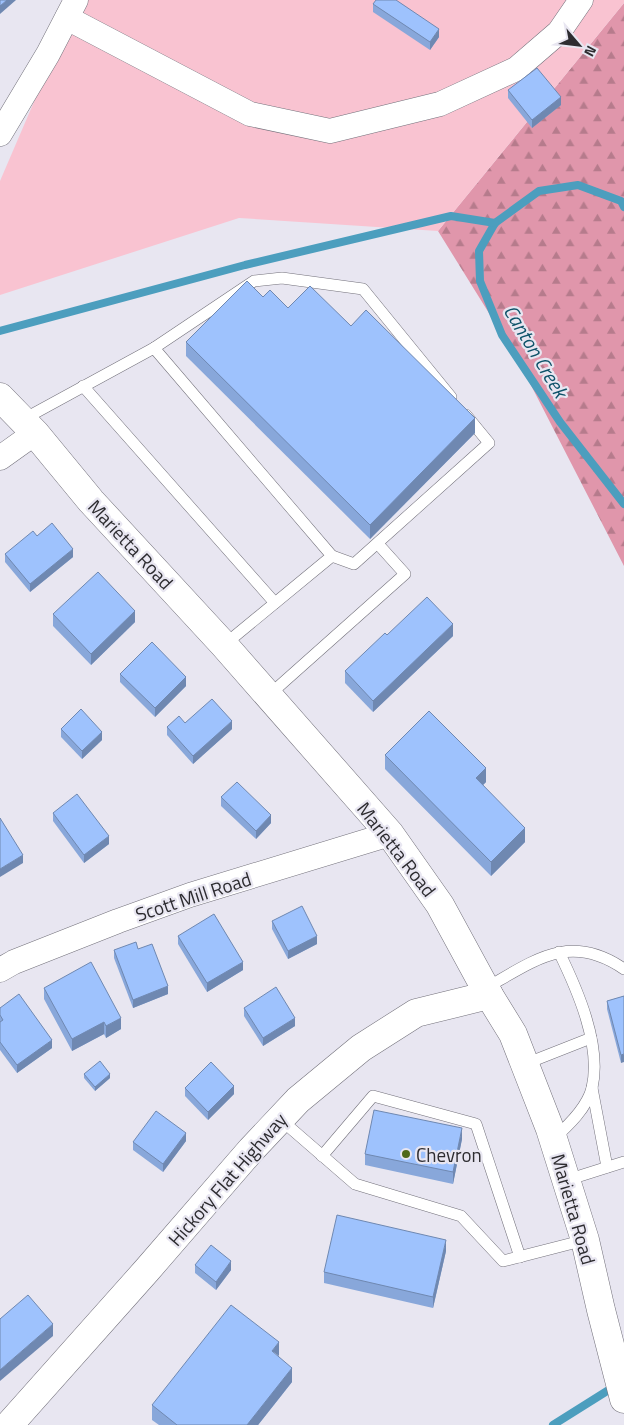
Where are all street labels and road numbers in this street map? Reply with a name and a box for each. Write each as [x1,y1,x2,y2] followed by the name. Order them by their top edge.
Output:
[82,492,180,596] street label: Marietta Road
[351,795,443,903] street label: Marietta Road
[131,864,255,928] street label: Scott Mill Road
[161,1106,293,1252] street label: Hickory Flat Highway
[544,1150,604,1268] street label: Marietta Road

